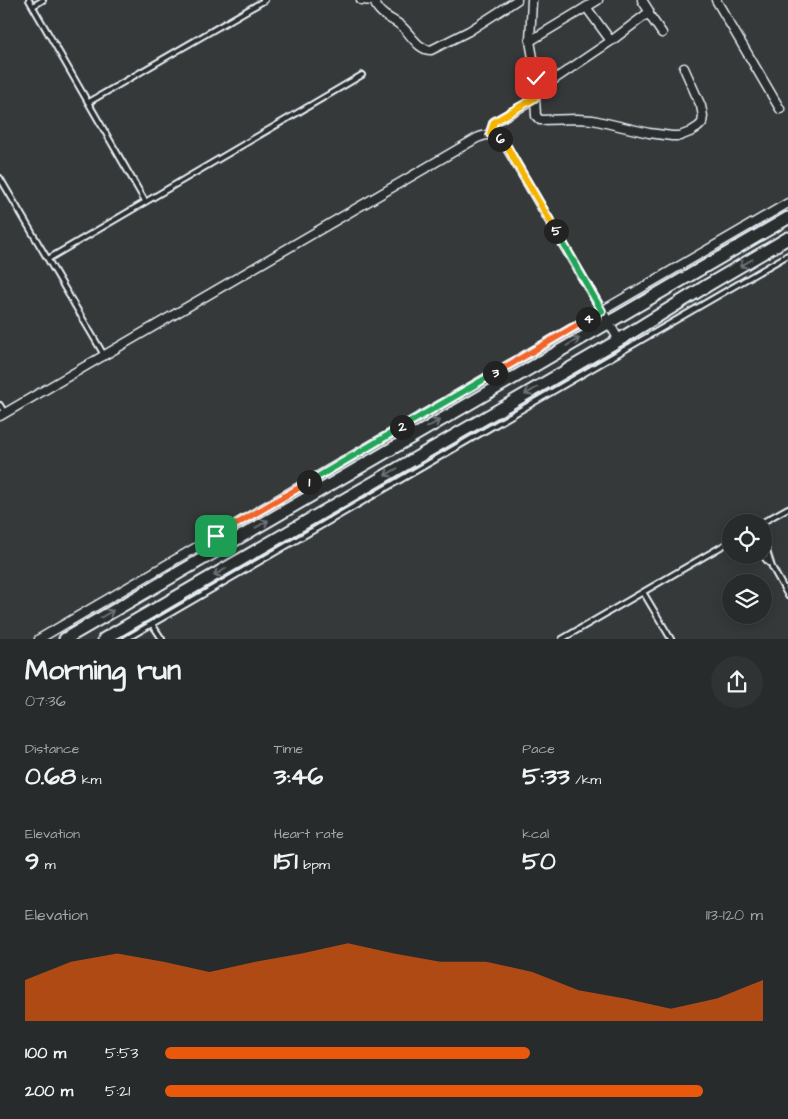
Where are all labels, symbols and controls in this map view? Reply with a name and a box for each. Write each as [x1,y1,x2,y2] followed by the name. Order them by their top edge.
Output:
[515,57,557,99] pin
[522,64,550,92] icon: check
[488,126,512,152] pin: 6
[496,129,505,149] text: 6
[544,218,568,244] pin: 5
[552,221,561,241] text: 5
[739,258,753,268] one-way arrow
[576,306,600,332] pin: 4
[584,309,593,329] text: 4
[565,337,580,347] one-way arrow
[482,360,508,386] pin: 3
[492,363,499,383] text: 3
[525,386,539,396] one-way arrow
[390,414,414,440] pin: 2
[398,417,407,437] text: 2
[425,419,440,429] one-way arrow
[384,468,398,478] one-way arrow
[296,470,322,494] pin: 1
[309,472,310,492] text: 1
[722,514,772,624] map controls
[722,514,772,564] button: locate
[195,515,237,557] pin
[255,518,269,528] one-way arrow
[202,522,230,550] icon: arrive
[213,567,228,577] one-way arrow
[722,574,772,624] button: layers
[99,609,113,619] one-way arrow
[25,651,181,690] text: Morning run
[711,656,763,708] button: share
[25,690,66,712] text: 07:36
[25,739,79,759] text: Distance
[274,739,303,759] text: Time
[522,739,555,759] text: Pace
[25,759,76,794] text: 0.68
[274,759,323,794] text: 3:46
[522,759,570,794] text: 5:33
[76,770,101,790] text: km
[570,770,601,790] text: /km
[25,824,80,844] text: Elevation
[274,824,344,844] text: Heart rate
[522,824,549,844] text: kcal
[25,844,39,879] text: 9
[274,844,298,879] text: 151
[522,844,556,879] text: 50
[39,855,56,875] text: m
[298,855,330,875] text: bpm
[25,904,88,926] text: Elevation
[706,904,763,926] text: 113–120 m
[25,1042,66,1064] text: 100 m
[105,1042,138,1064] text: 5:53
[25,1080,73,1102] text: 200 m
[105,1080,130,1102] text: 5:21

